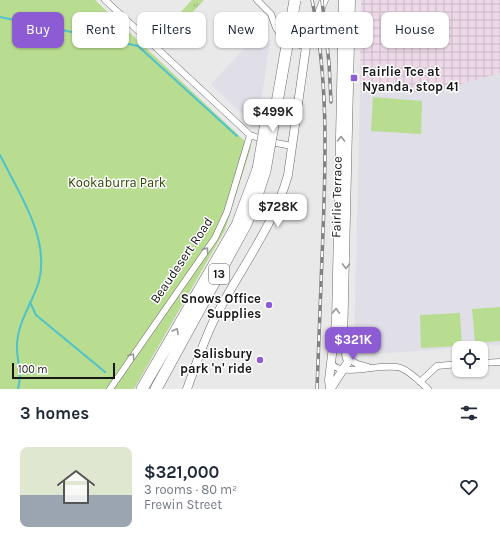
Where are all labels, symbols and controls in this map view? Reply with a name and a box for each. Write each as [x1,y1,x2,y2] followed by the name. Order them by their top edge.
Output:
[12,12,64,48] chip: Buy
[72,12,129,48] chip: Rent
[137,12,206,48] chip: Filters
[214,12,268,48] chip: New
[276,12,373,48] chip: Apartment
[381,12,449,48] chip: House
[362,64,459,94] place label: Fairlie Tce at Nyanda, stop 41
[349,73,359,83] marker: Fairlie Tce at Nyanda, stop 41
[245,99,301,133] pin: $499K
[252,104,294,119] text: $499K
[337,136,345,142] one-way arrow
[328,156,345,238] street label: Fairlie Terrace
[68,175,166,190] park label: Kookaburra Park
[250,194,306,228] pin: $728K
[258,199,298,214] text: $728K
[147,215,216,306] street label: Beaudesert Road
[201,247,209,254] one-way arrow
[342,263,350,269] one-way arrow
[209,264,229,284] road number: 13
[181,291,261,321] place label: Snows Office Supplies
[264,300,274,310] marker: Snows Office Supplies
[332,308,340,314] one-way arrow
[325,327,381,361] pin: $321K
[171,328,178,335] one-way arrow
[334,332,372,347] text: $321K
[452,341,488,377] map controls
[452,341,488,377] button: locate
[180,346,252,376] place label: Salisbury park 'n' ride
[127,354,134,361] one-way arrow
[255,355,265,365] marker: Salisbury park 'n' ride
[12,361,115,380] scale bar
[18,363,48,376] text: 100 m
[458,402,480,424] icon: filters
[20,403,89,423] text: 3 homes
[144,462,219,482] text: $321,000
[52,463,100,511] icon: home
[458,476,480,498] icon: heart
[144,482,237,497] text: 3 rooms · 80 m²
[144,497,222,512] text: Frewin Street

